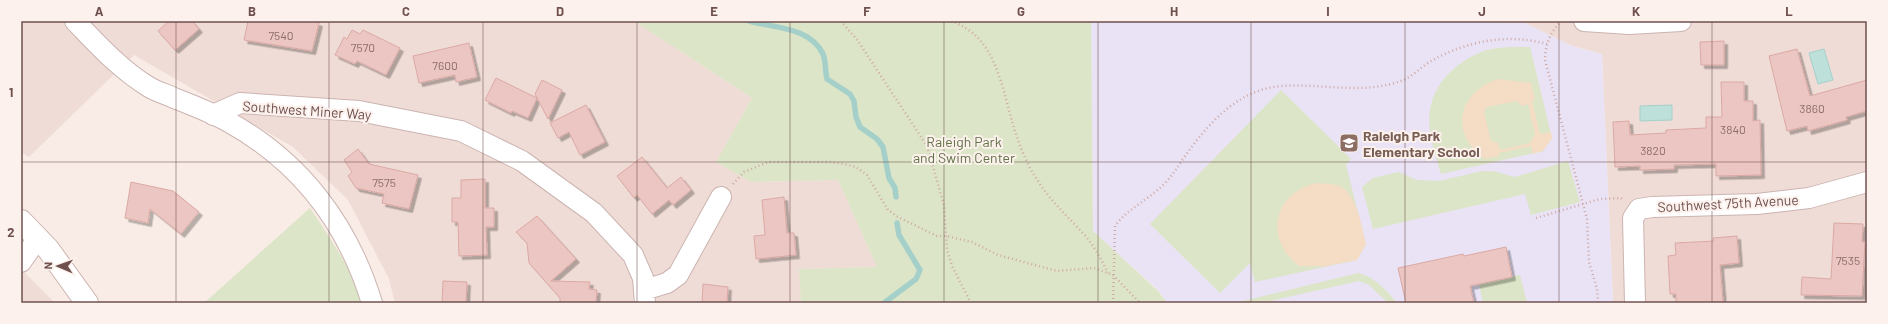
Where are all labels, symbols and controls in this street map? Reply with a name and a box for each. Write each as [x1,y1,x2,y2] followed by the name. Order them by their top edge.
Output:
[95,3,104,19] text: A
[248,3,256,19] text: B
[402,3,410,19] text: C
[556,3,564,19] text: D
[710,3,718,19] text: E
[863,3,871,19] text: F
[1017,3,1025,19] text: G
[1170,3,1178,19] text: H
[1326,3,1330,19] text: I
[1478,3,1486,19] text: J
[1632,3,1640,19] text: K
[1785,3,1793,19] text: L
[268,28,294,42] house number: 7540
[351,40,375,54] house number: 7570
[432,58,458,72] house number: 7600
[9,84,13,100] text: 1
[242,97,373,123] street label: Southwest Miner Way
[1799,101,1825,115] house number: 3860
[1720,122,1746,136] house number: 3840
[1363,127,1480,160] place label: Raleigh Park Elementary School
[1338,132,1360,154] school or university icon: Raleigh Park Elementary School
[913,133,1015,166] park label: Raleigh Park and Swim Center
[1640,143,1666,157] house number: 3820
[372,175,396,189] house number: 7575
[1657,191,1799,215] street label: Southwest 75th Avenue
[7,224,15,240] text: 2
[38,246,78,286] north arrow
[1836,253,1860,267] house number: 7535
[41,262,54,270] text: N

